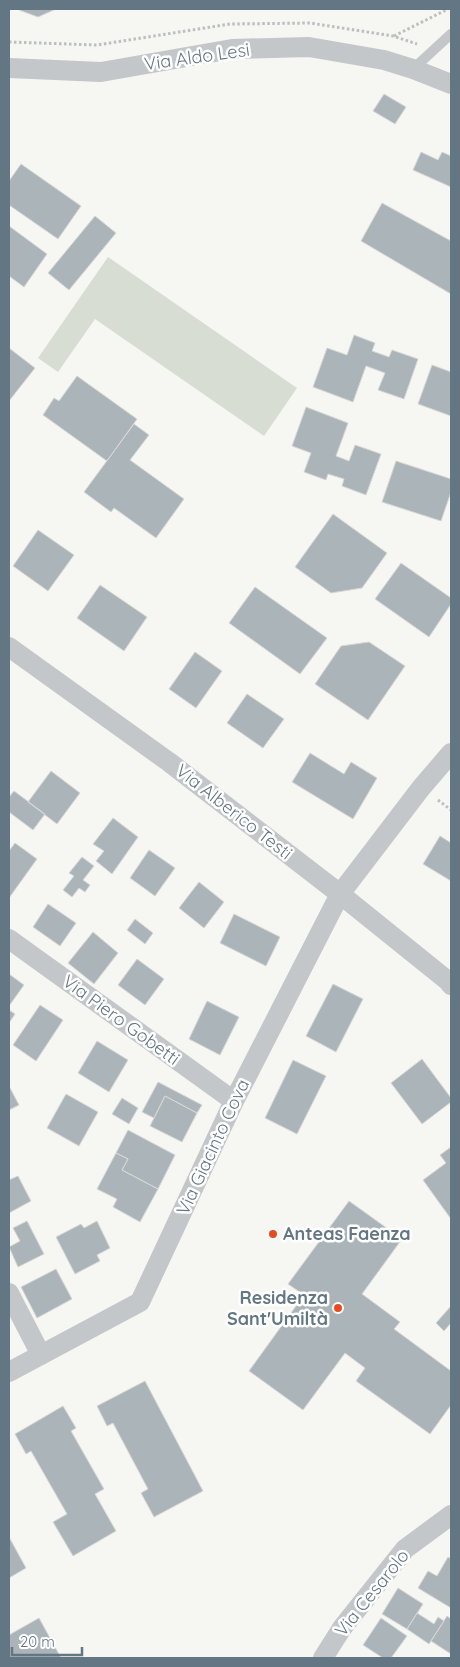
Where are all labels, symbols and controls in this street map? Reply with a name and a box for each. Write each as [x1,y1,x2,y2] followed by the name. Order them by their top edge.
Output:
[143,38,251,75] street label: Via Aldo Lesi
[171,759,297,864] street label: Via Alberico Testi
[58,969,184,1070] street label: Via Piero Gobetti
[171,1075,254,1218] street label: Via Giacinto Cova
[283,1222,411,1245] place label: Anteas Faenza
[267,1228,279,1240] marker: Anteas Faenza
[227,1286,328,1330] place label: Residenza Sant'Umiltà
[332,1302,344,1314] marker: Residenza Sant'Umiltà
[330,1545,414,1641] street label: Via Cesarolo
[12,1624,82,1656] scale bar
[20,1632,55,1651] text: 20 m

